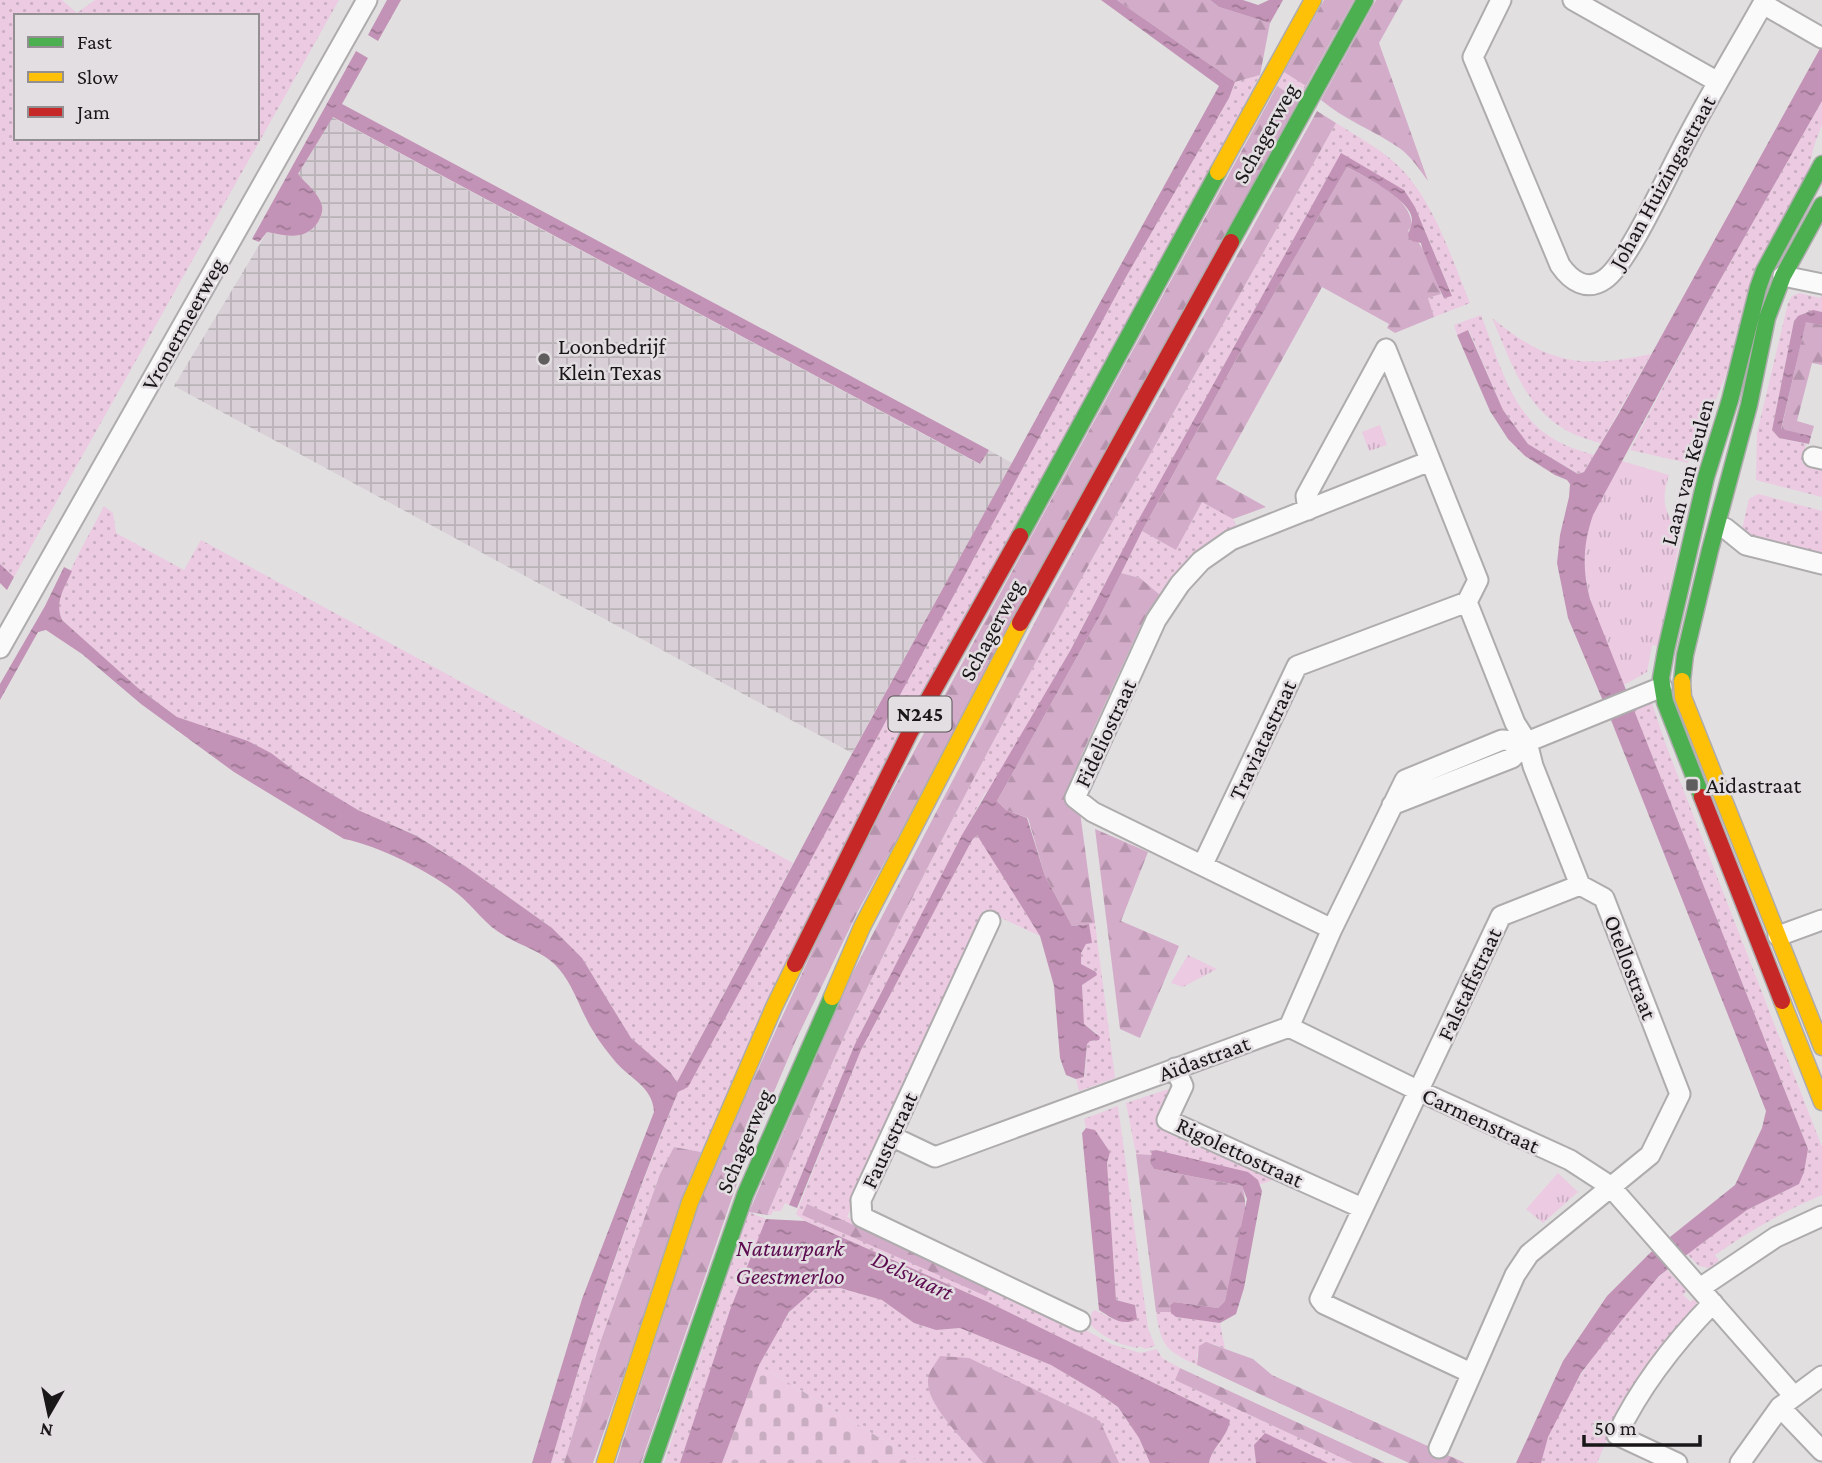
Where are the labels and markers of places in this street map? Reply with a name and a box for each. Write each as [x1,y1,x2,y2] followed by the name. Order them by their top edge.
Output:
[558,333,667,385] place label: Loonbedrijf Klein Texas
[536,351,552,367] marker: Loonbedrijf Klein Texas
[1706,772,1802,798] place label: Aidastraat
[1684,777,1700,793] marker: Aidastraat

